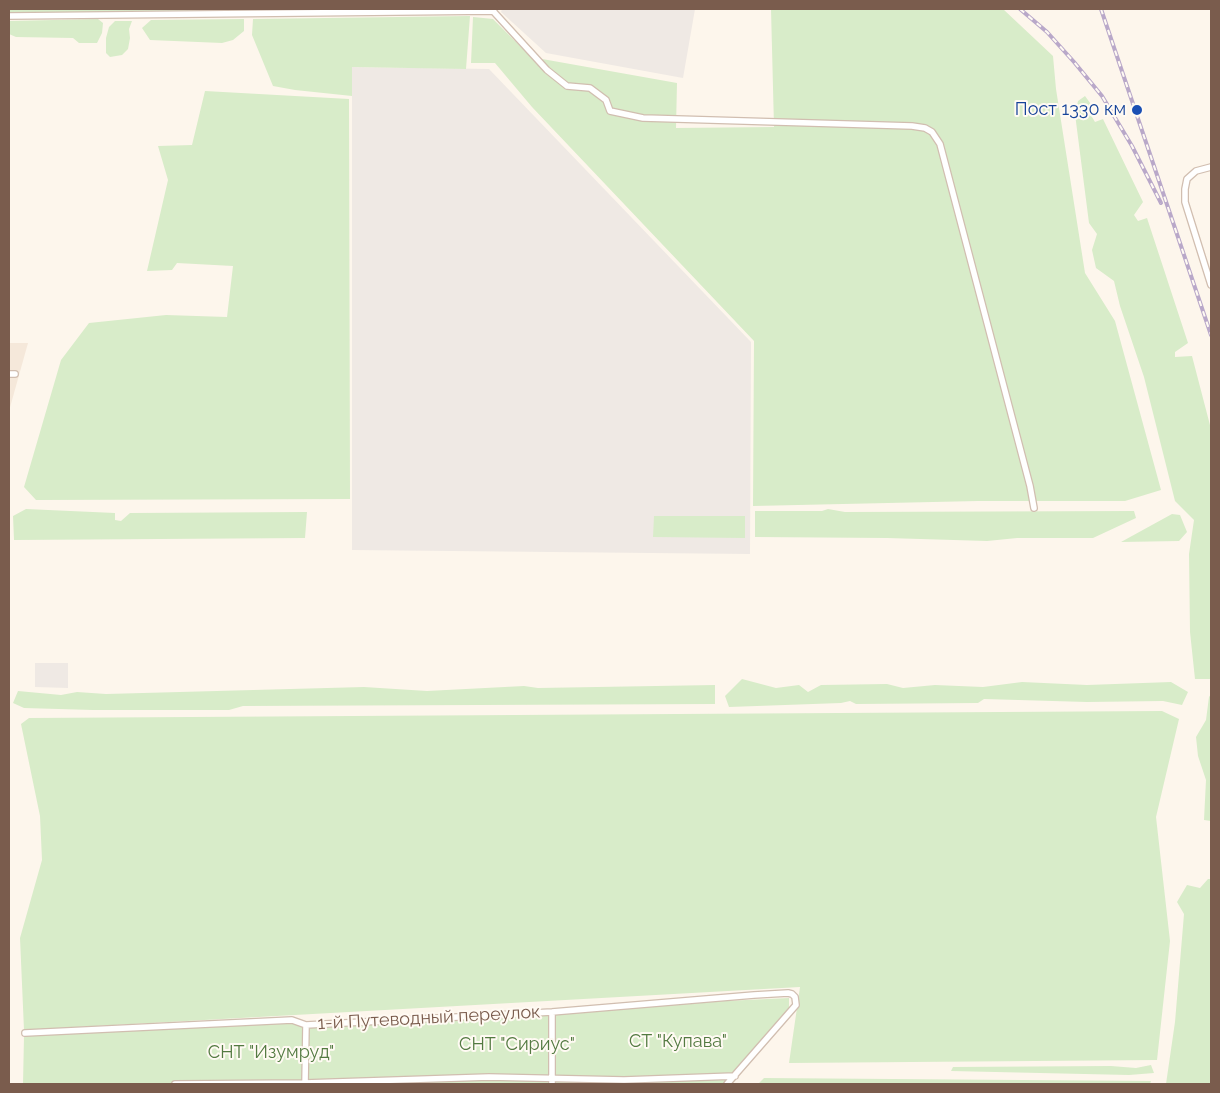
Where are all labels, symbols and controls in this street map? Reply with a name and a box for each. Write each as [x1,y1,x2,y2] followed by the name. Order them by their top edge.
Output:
[1015,99,1126,121] place label: Пост 1330 км
[1130,103,1144,117] marker: Пост 1330 км
[317,1001,541,1035] street label: 1-й Путеводный переулок
[629,1031,727,1053] park label: СТ "Купава"
[459,1034,575,1056] park label: СНТ "Сириус"
[208,1042,334,1064] park label: СНТ "Изумруд"

